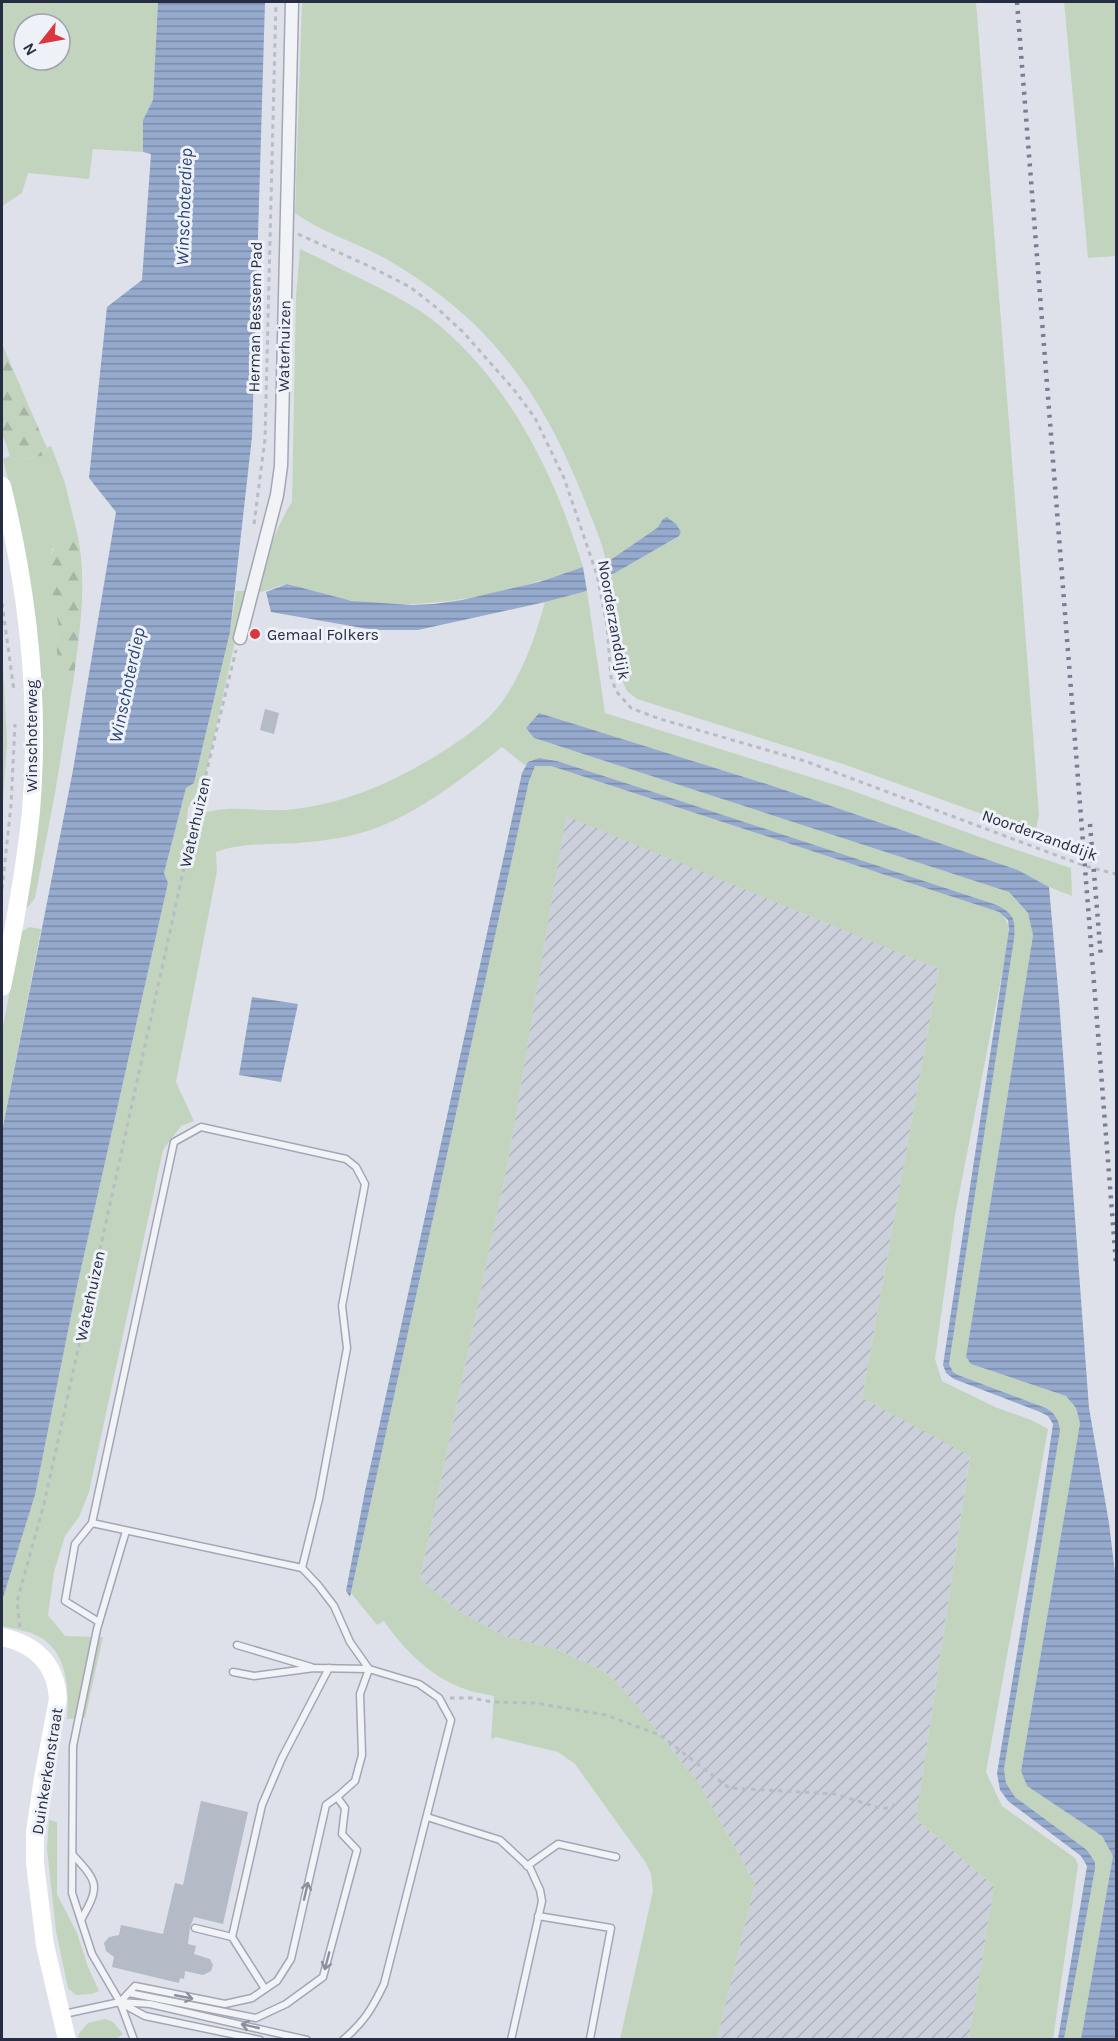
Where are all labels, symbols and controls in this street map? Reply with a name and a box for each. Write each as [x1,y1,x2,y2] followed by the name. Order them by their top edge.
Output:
[12,12,72,72] north arrow
[18,40,41,59] text: N
[171,147,197,266] water label: Winschoterdiep
[244,241,266,393] street label: Herman Bessem Pad
[274,300,294,392] street label: Waterhuizen
[594,559,634,681] street label: Noorderzanddijk
[104,625,150,745] water label: Winschoterdiep
[267,625,379,644] place label: Gemaal Folkers
[248,627,262,641] marker: Gemaal Folkers
[22,680,41,792] street label: Winschoterweg
[175,775,215,869] street label: Waterhuizen
[980,805,1100,865] street label: Noorderzanddijk
[71,1249,109,1343] street label: Waterhuizen
[28,1706,66,1836] street label: Duinkerkenstraat
[300,1882,312,1901] one-way arrow
[321,1951,332,1970] one-way arrow
[173,1992,193,2003] one-way arrow
[241,2020,260,2032] one-way arrow

